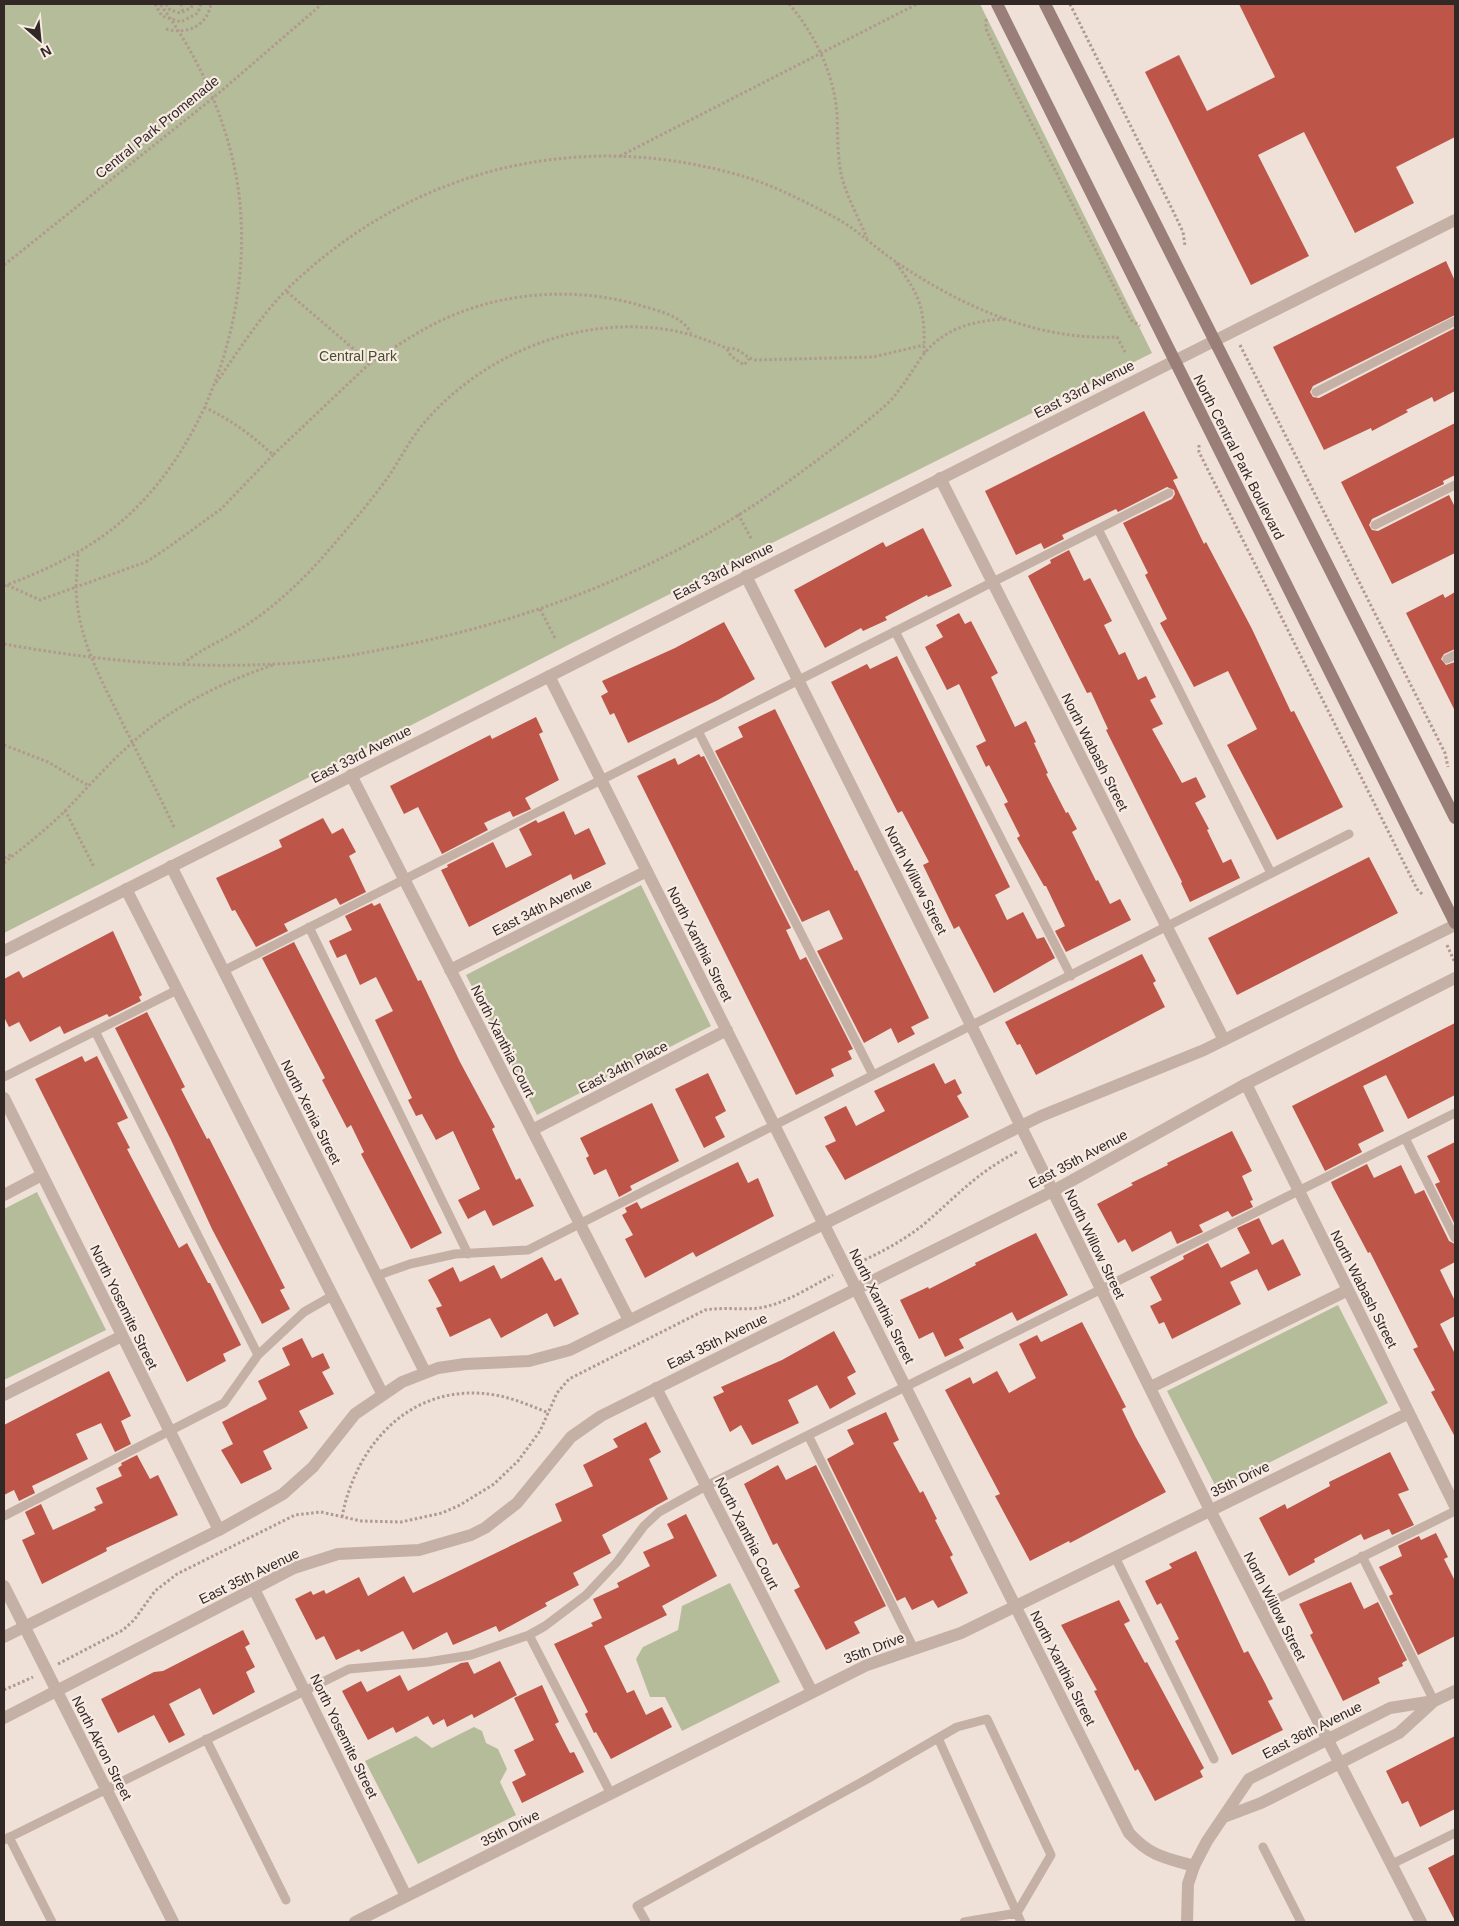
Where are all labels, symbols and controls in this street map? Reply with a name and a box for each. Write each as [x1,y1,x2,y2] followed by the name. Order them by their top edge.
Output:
[15,15,65,65] north arrow
[38,42,54,61] text: N
[92,72,222,182] street label: Central Park Promenade
[319,348,398,364] park label: Central Park
[1031,357,1137,421] street label: East 33rd Avenue
[1190,372,1288,542] street label: North Central Park Boulevard
[670,539,776,603] street label: East 33rd Avenue
[1058,690,1132,814] street label: North Wabash Street
[308,722,414,786] street label: East 33rd Avenue
[882,823,950,937] street label: North Willow Street
[490,875,595,939] street label: East 34th Avenue
[664,884,736,1004] street label: North Xanthia Street
[468,982,538,1100] street label: North Xanthia Court
[576,1038,671,1096] street label: East 34th Place
[278,1057,344,1167] street label: North Xenia Street
[1026,1126,1130,1192] street label: East 35th Avenue
[1062,1187,1128,1301] street label: North Willow Street
[1327,1227,1401,1351] street label: North Wabash Street
[87,1242,161,1372] street label: North Yosemite Street
[846,1246,918,1366] street label: North Xanthia Street
[664,1310,770,1372] street label: East 35th Avenue
[1208,1458,1272,1500] street label: 35th Drive
[712,1474,782,1592] street label: North Xanthia Court
[196,1545,302,1607] street label: East 35th Avenue
[1241,1549,1309,1663] street label: North Willow Street
[1027,1608,1099,1728] street label: North Xanthia Street
[841,1629,907,1667] street label: 35th Drive
[307,1671,381,1801] street label: North Yosemite Street
[69,1693,135,1803] street label: North Akron Street
[1260,1698,1365,1762] street label: East 36th Avenue
[478,1806,542,1850] street label: 35th Drive

